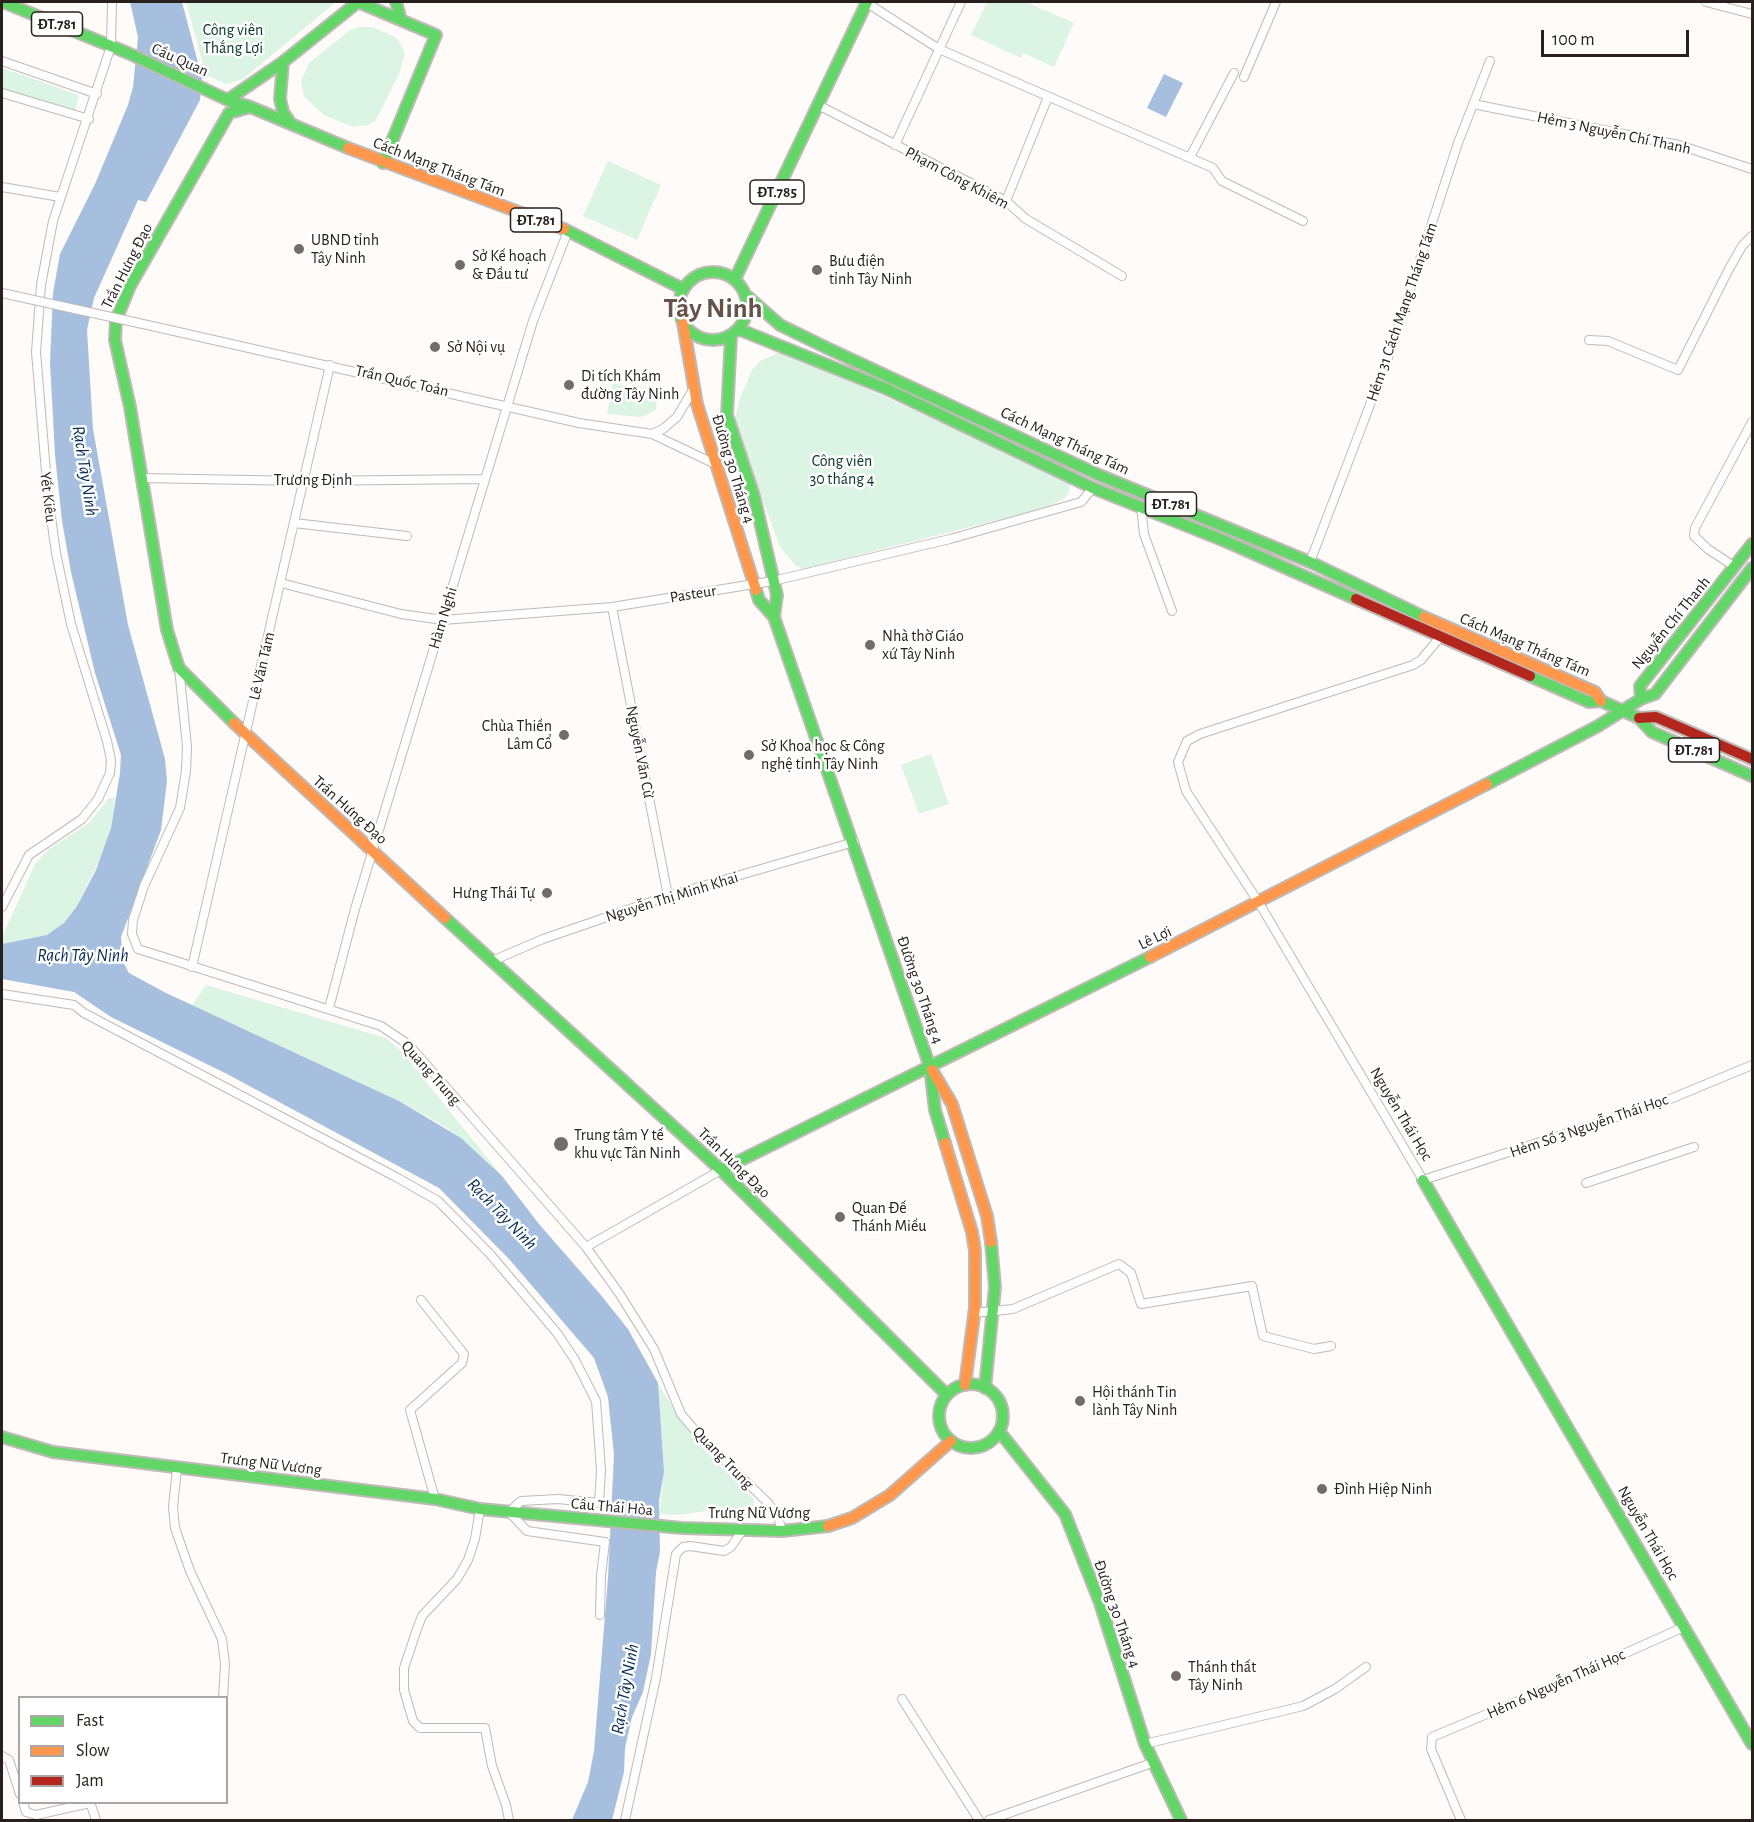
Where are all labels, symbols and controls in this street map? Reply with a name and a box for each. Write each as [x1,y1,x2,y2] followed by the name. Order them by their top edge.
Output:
[32,12,82,36] road number: ĐT.781
[1544,18,1692,56] scale bar
[203,20,263,58] park label: Công viên Thắng Lợi
[1552,31,1595,49] text: 100 m
[149,39,211,81] street label: Cầu Quan
[1535,107,1693,159] street label: Hẻm 3 Nguyễn Chí Thanh
[370,133,508,201] street label: Cách Mạng Tháng Tám
[902,143,1012,213] street label: Phạm Công Khiêm
[750,180,804,204] road number: ĐT.785
[510,208,562,232] road number: ĐT.781
[97,220,157,312] street label: Trần Hưng Đạo
[1362,220,1442,404] street label: Hẻm 31 Cách Mạng Tháng Tám
[311,230,379,268] place label: UBND tỉnh Tây Ninh
[292,242,306,256] marker: UBND tỉnh Tây Ninh
[472,246,547,284] place label: Sở Kế hoạch & Đầu tư
[829,251,912,289] place label: Bưu điện tỉnh Tây Ninh
[453,258,467,272] marker: Sở Kế hoạch & Đầu tư
[810,263,824,277] marker: Bưu điện tỉnh Tây Ninh
[664,292,762,326] district label: Tây Ninh
[447,337,505,357] place label: Sở Nội vụ
[428,340,442,354] marker: Sở Nội vụ
[354,361,450,401] street label: Trần Quốc Toản
[581,366,679,404] place label: Di tích Khám đường Tây Ninh
[562,378,576,392] marker: Di tích Khám đường Tây Ninh
[998,403,1132,479] street label: Cách Mạng Tháng Tám
[707,412,759,526] street label: Đường 30 Tháng 4
[67,424,103,518] water label: Rạch Tây Ninh
[810,451,874,489] park label: Công viên 30 tháng 4
[274,470,352,490] street label: Trương Định
[35,471,61,523] street label: Yết Kiêu
[1146,492,1196,516] road number: ĐT.781
[1628,573,1714,673] street label: Nguyễn Chí Thanh
[668,581,718,607] street label: Pasteur
[424,585,462,651] street label: Hàm Nghi
[1457,609,1593,681] street label: Cách Mạng Tháng Tám
[882,626,964,664] place label: Nhà thờ Giáo xứ Tây Ninh
[245,630,279,702] street label: Lê Văn Tám
[863,638,877,652] marker: Nhà thờ Giáo xứ Tây Ninh
[622,704,658,800] street label: Nguyễn Văn Cừ
[482,716,552,754] place label: Chùa Thiền Lâm Cổ
[557,728,571,742] marker: Chùa Thiền Lâm Cổ
[761,736,885,774] place label: Sở Khoa học & Công nghệ tỉnh Tây Ninh
[1668,738,1720,762] road number: ĐT.781
[742,748,756,762] marker: Sở Khoa học & Công nghệ tỉnh Tây Ninh
[309,771,391,849] street label: Trần Hưng Đạo
[603,868,741,926] street label: Nguyễn Thị Minh Khai
[452,883,535,903] place label: Hưng Thái Tự
[540,886,554,900] marker: Hưng Thái Tự
[1135,922,1175,954] street label: Lê Lợi
[893,933,947,1047] street label: Đường 30 Tháng 4
[37,945,129,967] water label: Rạch Tây Ninh
[397,1037,465,1109] street label: Quang Trung
[1366,1064,1436,1164] street label: Nguyễn Thái Học
[1507,1090,1671,1162] street label: Hẻm Số 3 Nguyễn Thái Học
[694,1124,774,1202] street label: Trần Hưng Đạo
[574,1125,681,1163] place label: Trung tâm Y tế khu vực Tân Ninh
[552,1135,570,1153] marker: Trung tâm Y tế khu vực Tân Ninh
[463,1174,541,1254] water label: Rạch Tây Ninh
[852,1198,926,1236] place label: Quan Đế Thánh Miếu
[833,1210,847,1224] marker: Quan Đế Thánh Miếu
[1092,1382,1177,1420] place label: Hội thánh Tin lành Tây Ninh
[1073,1394,1087,1408] marker: Hội thánh Tin lành Tây Ninh
[688,1422,758,1494] street label: Quang Trung
[219,1448,323,1480] street label: Trưng Nữ Vương
[1334,1479,1432,1499] place label: Đình Hiệp Ninh
[1315,1482,1329,1496] marker: Đình Hiệp Ninh
[1613,1482,1683,1584] street label: Nguyễn Thái Học
[570,1494,654,1520] street label: Cầu Thái Hòa
[708,1503,810,1523] street label: Trưng Nữ Vương
[1090,1557,1144,1671] street label: Đường 30 Tháng 4
[606,1642,644,1736] water label: Rạch Tây Ninh
[1484,1645,1628,1723] street label: Hẻm 6 Nguyễn Thái Học
[1188,1657,1256,1695] place label: Thánh thất Tây Ninh
[1169,1669,1183,1683] marker: Thánh thất Tây Ninh
[18,1696,228,1804] legend
[76,1712,104,1730] text: Fast
[76,1742,109,1760] text: Slow
[76,1772,104,1790] text: Jam

